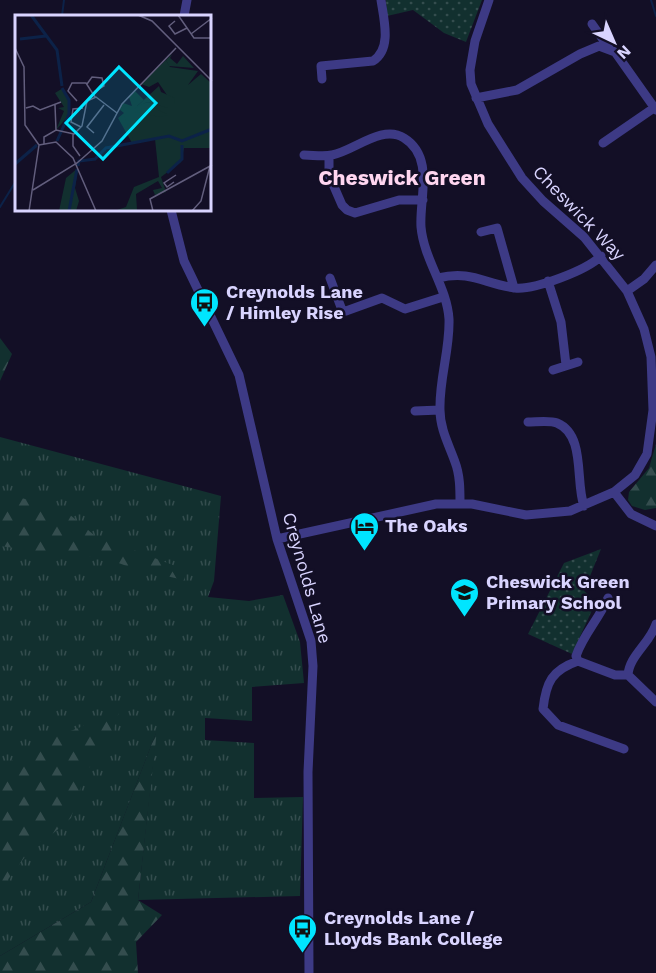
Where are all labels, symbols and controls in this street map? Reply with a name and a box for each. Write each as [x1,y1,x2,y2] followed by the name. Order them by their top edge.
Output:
[584,12,644,72] north arrow
[15,15,212,212] inset map
[613,41,635,63] text: N
[529,161,630,265] street label: Cheswick Way
[318,165,486,190] district label: Cheswick Green
[226,281,363,323] place label: Creynolds Lane / Himley Rise
[189,286,221,328] bus stop icon: Creynolds Lane / Himley Rise
[279,510,336,646] street label: Creynolds Lane
[348,510,380,552] hotel icon: The Oaks
[385,515,468,536] place label: The Oaks
[486,571,630,613] place label: Cheswick Green Primary School
[449,576,481,618] school or university icon: Cheswick Green Primary School
[324,907,503,949] place label: Creynolds Lane / Lloyds Bank College
[287,912,319,954] bus stop icon: Creynolds Lane / Lloyds Bank College

